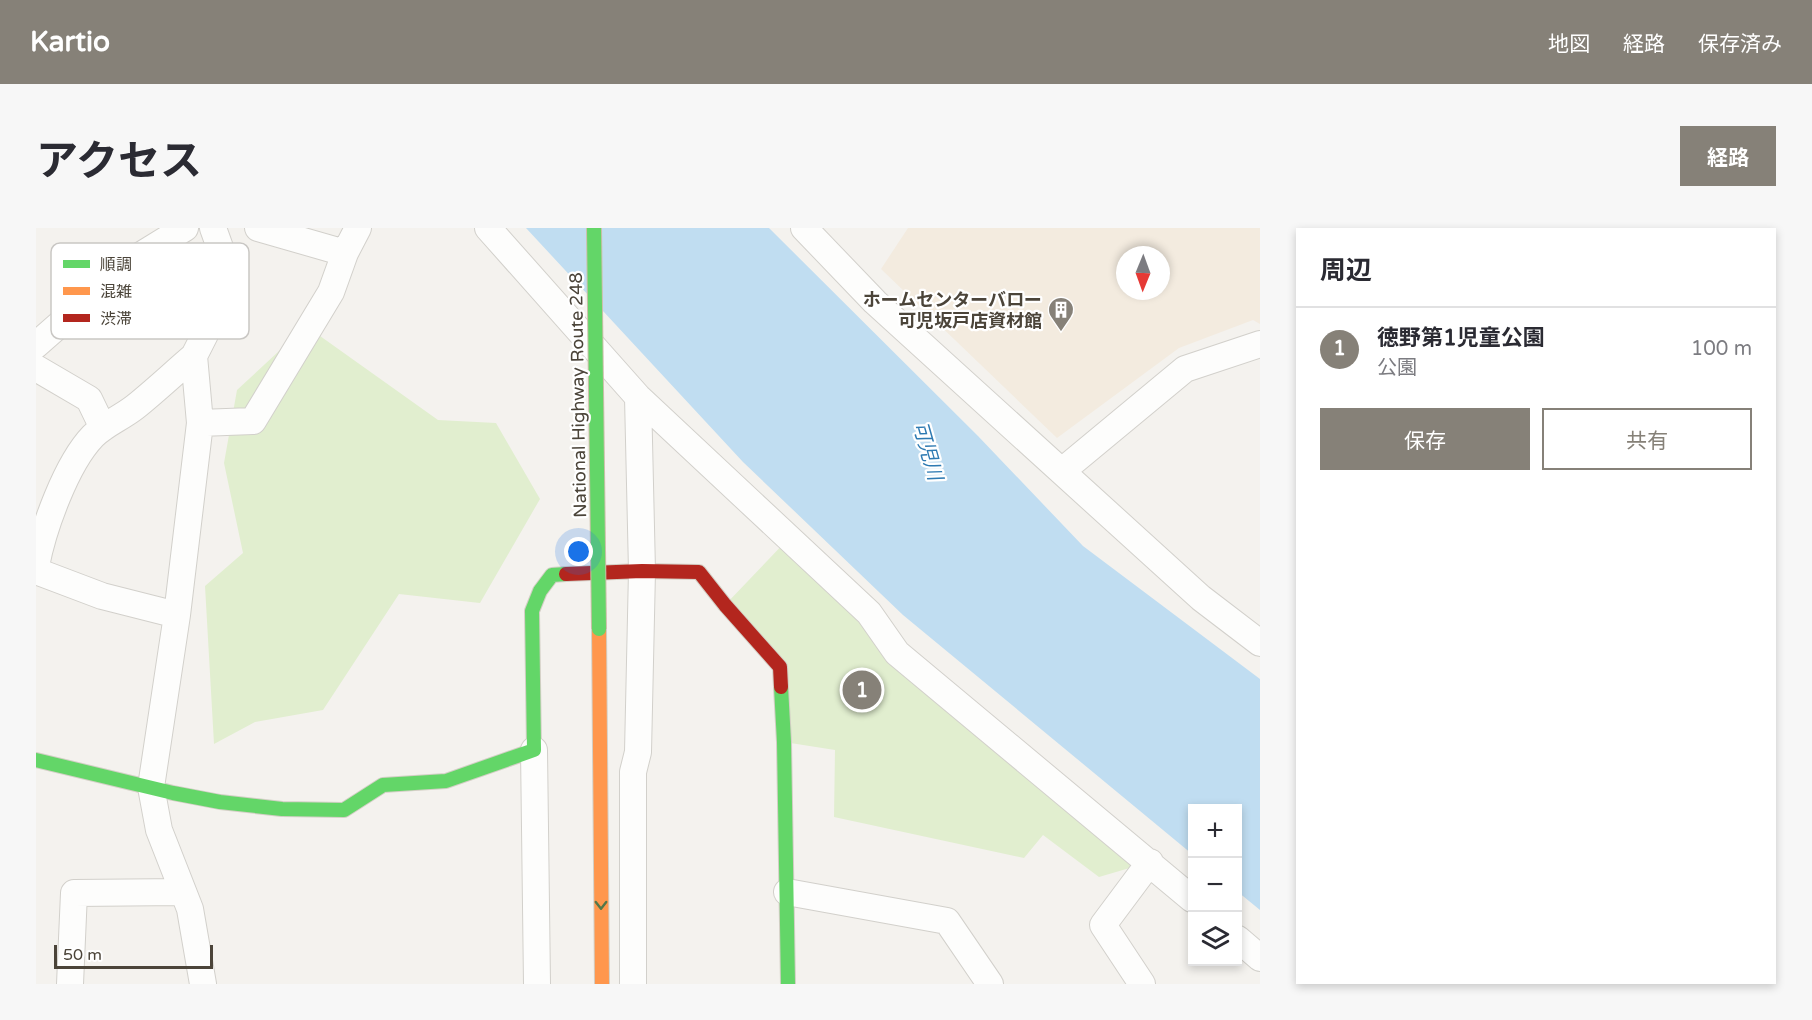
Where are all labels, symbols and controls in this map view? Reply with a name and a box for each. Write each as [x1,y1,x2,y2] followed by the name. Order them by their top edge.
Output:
[30,25,110,59] text: Kartio
[1548,32,1590,57] text: 地図
[1623,32,1665,57] text: 経路
[1698,32,1782,57] text: 保存済み
[1680,126,1776,186] button: 経路
[36,136,202,187] text: アクセス
[51,243,249,339] legend
[1116,246,1170,300] north arrow
[100,255,132,275] text: 順調
[1320,255,1372,286] text: 周辺
[565,272,591,518] street label: National Highway Route 248
[100,282,132,302] text: 混雑
[863,289,1042,332] place label: ホームセンターバロー 可児坂戸店資材館
[1046,295,1076,333] building icon: ホームセンターバロー 可児坂戸店資材館
[100,309,132,329] text: 渋滞
[1377,325,1545,351] text: 徳野第1児童公園
[1333,337,1346,361] text: 1
[1691,337,1752,361] text: 100 m
[1377,356,1417,380] text: 公園
[1320,408,1530,470] button: 保存
[1542,408,1752,470] button: 共有
[907,419,947,485] water label: 可児川
[564,537,593,566] your location
[842,668,882,712] pin: 1
[1188,804,1242,966] map controls
[1188,804,1242,858] button: +
[1188,858,1242,912] button: −
[595,900,607,909] one-way arrow
[1188,912,1242,966] button: layers
[54,942,213,970] scale bar
[63,945,102,965] text: 50 m

